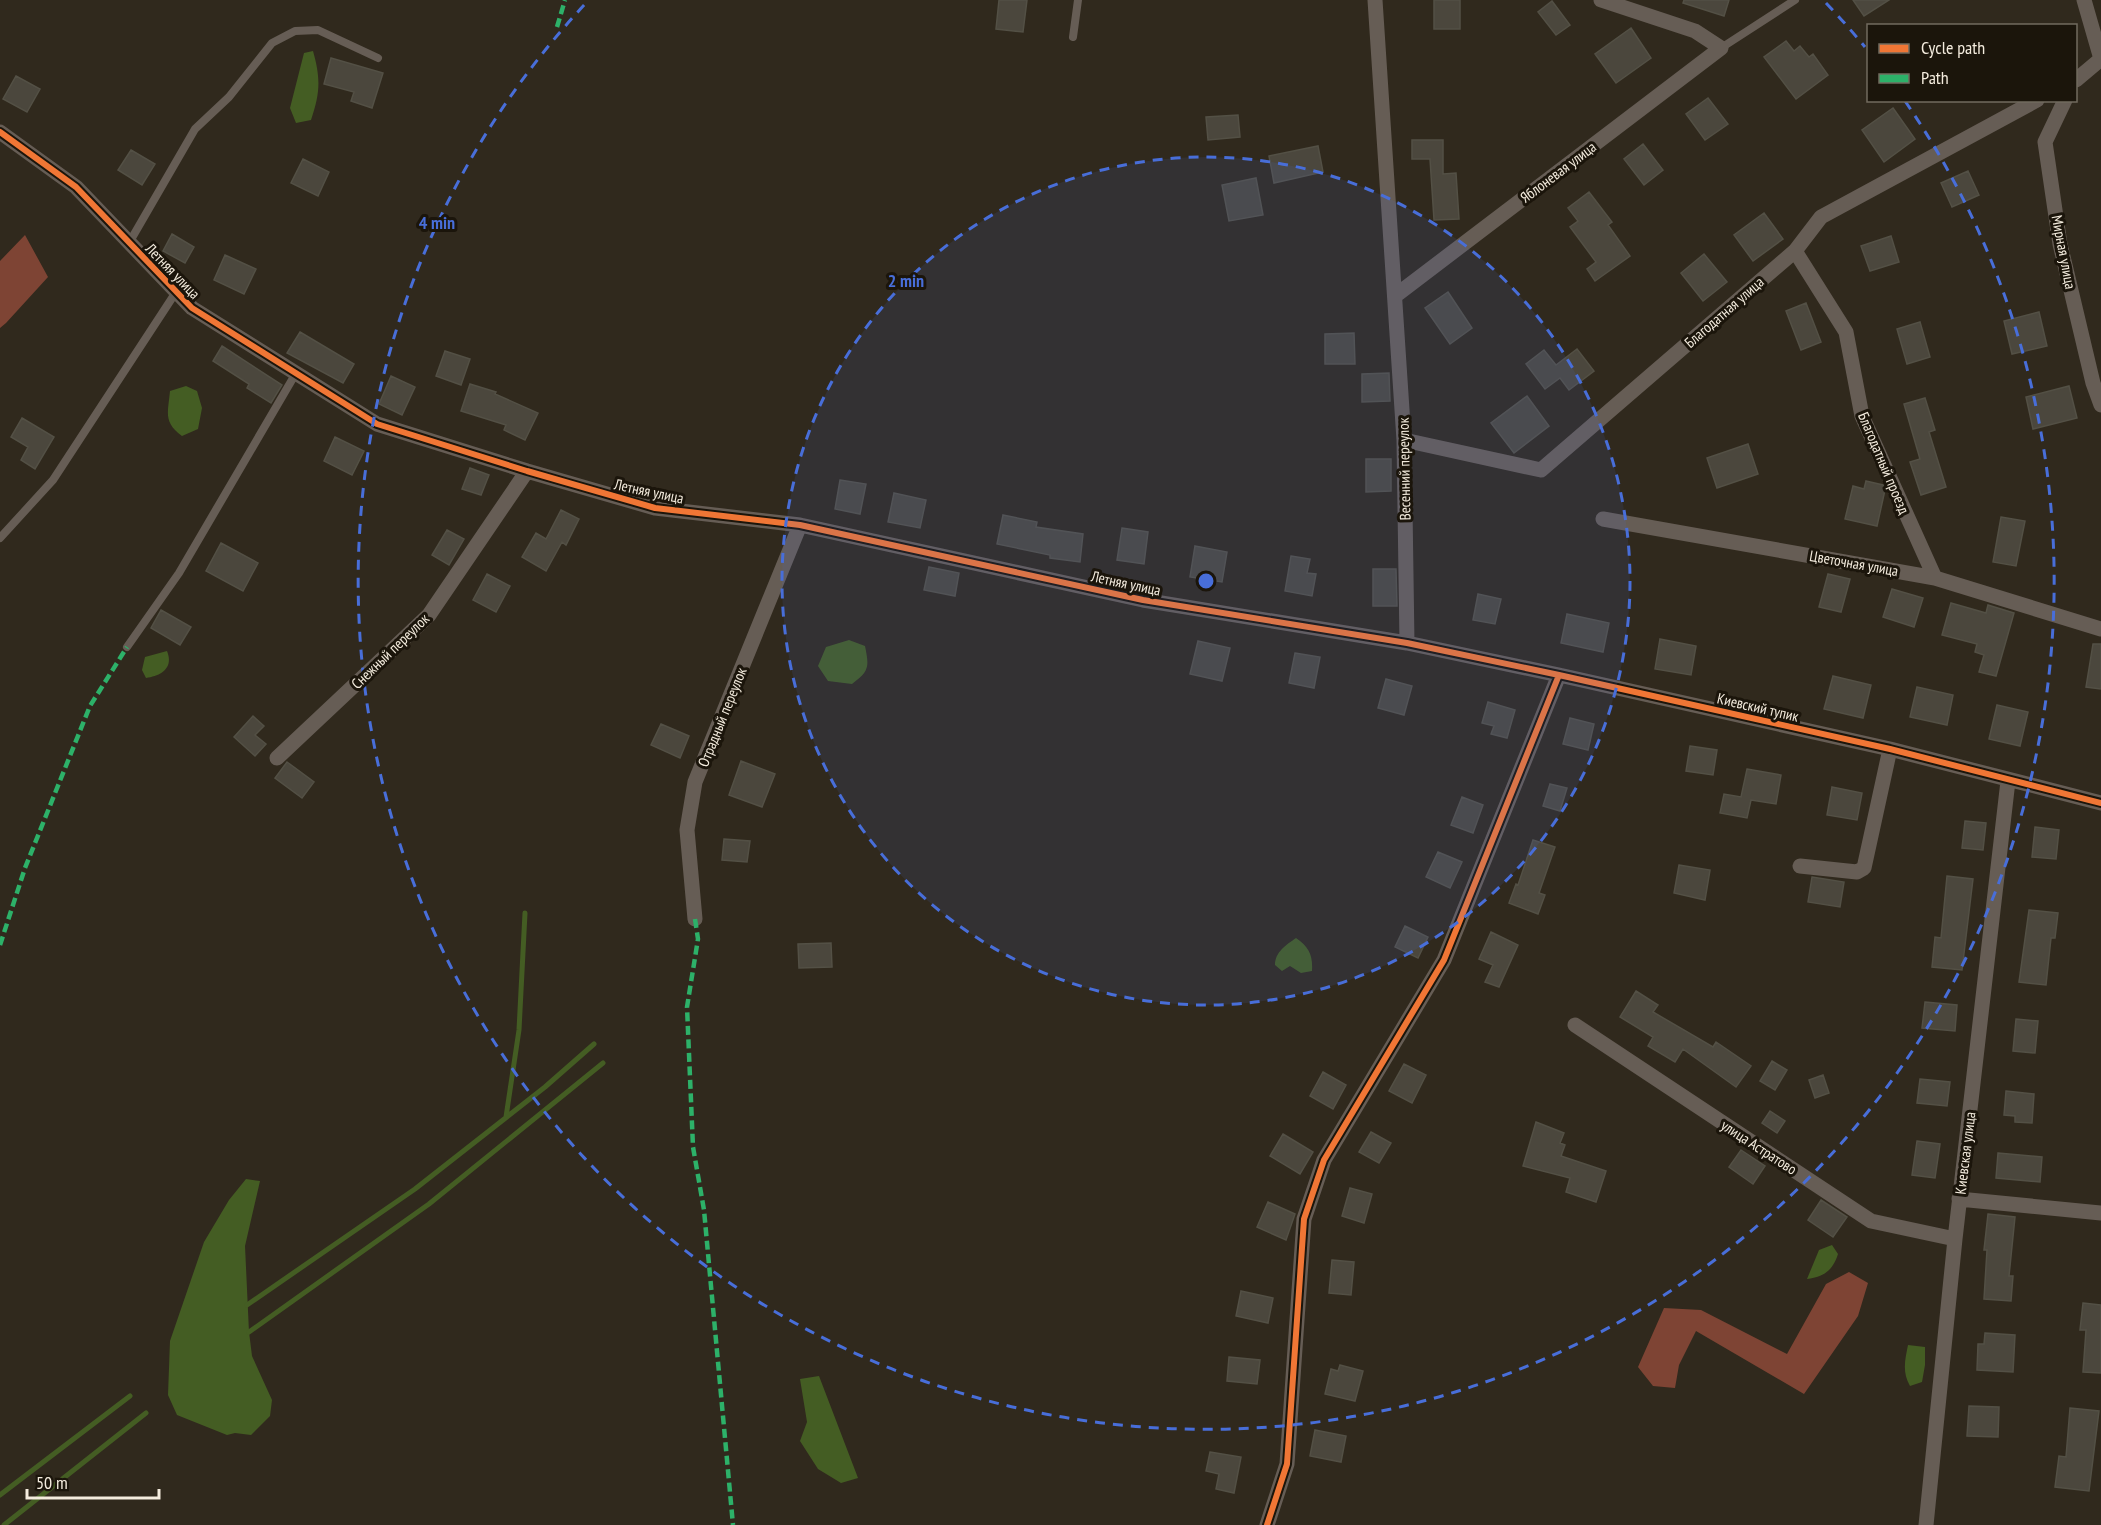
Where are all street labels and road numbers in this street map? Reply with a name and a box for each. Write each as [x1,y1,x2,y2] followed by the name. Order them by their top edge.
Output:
[1516,137,1600,207] street label: Яблоневая улица
[2048,213,2080,291] street label: Мирная улица
[141,238,204,303] street label: Летняя улица
[1680,272,1768,352] street label: Благодатная улица
[1854,409,1914,517] street label: Благодатный проезд
[1394,417,1414,521] street label: Весенний переулок
[612,474,685,508] street label: Летняя улица
[1808,546,1900,580] street label: Цветочная улица
[1089,566,1162,600] street label: Летняя улица
[347,609,433,693] street label: Снежный переулок
[693,664,751,769] street label: Отрадный переулок
[1715,688,1801,726] street label: Киевский тупик
[1951,1111,1979,1195] street label: Киевская улица
[1718,1115,1800,1179] street label: улица Астратово

